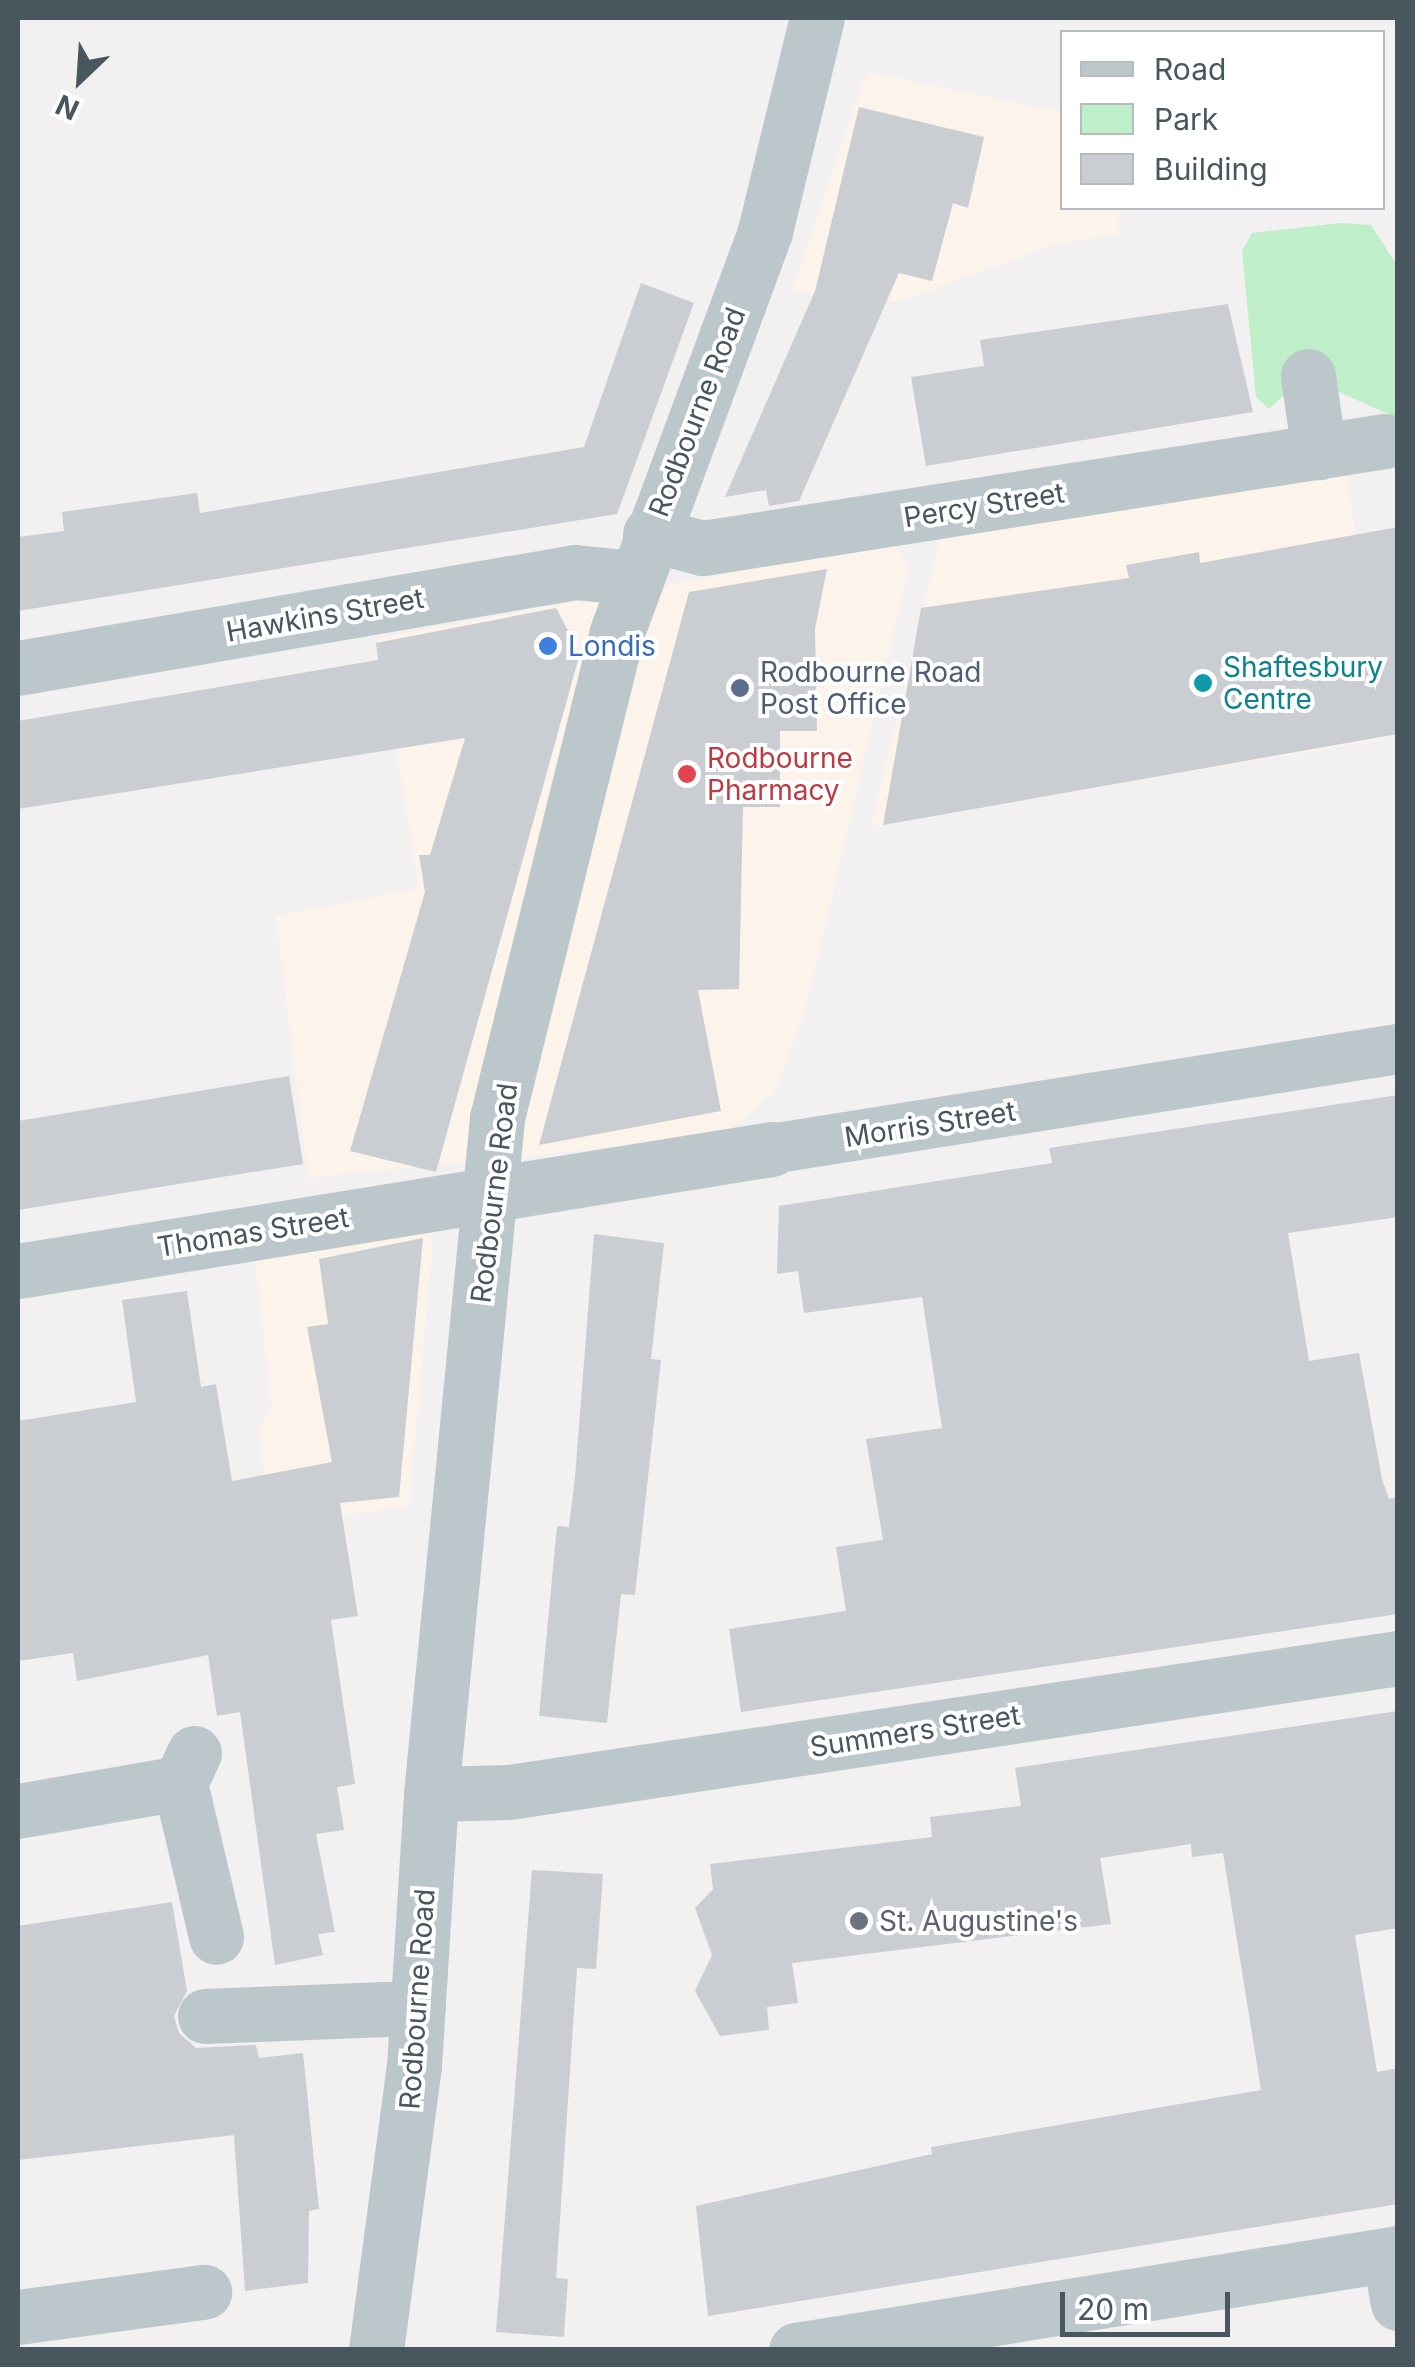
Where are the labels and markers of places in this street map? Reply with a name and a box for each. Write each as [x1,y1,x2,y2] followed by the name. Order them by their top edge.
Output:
[568,629,656,663] place label: Londis
[537,635,559,657] marker: Londis
[1223,650,1383,716] place label: Shaftesbury Centre
[760,655,981,721] place label: Rodbourne Road Post Office
[1192,672,1214,694] marker: Shaftesbury Centre
[729,677,751,699] marker: Rodbourne Road Post Office
[707,741,853,807] place label: Rodbourne Pharmacy
[676,763,698,785] marker: Rodbourne Pharmacy
[879,1904,1078,1938] place label: St. Augustine's
[848,1910,870,1932] marker: St. Augustine's

